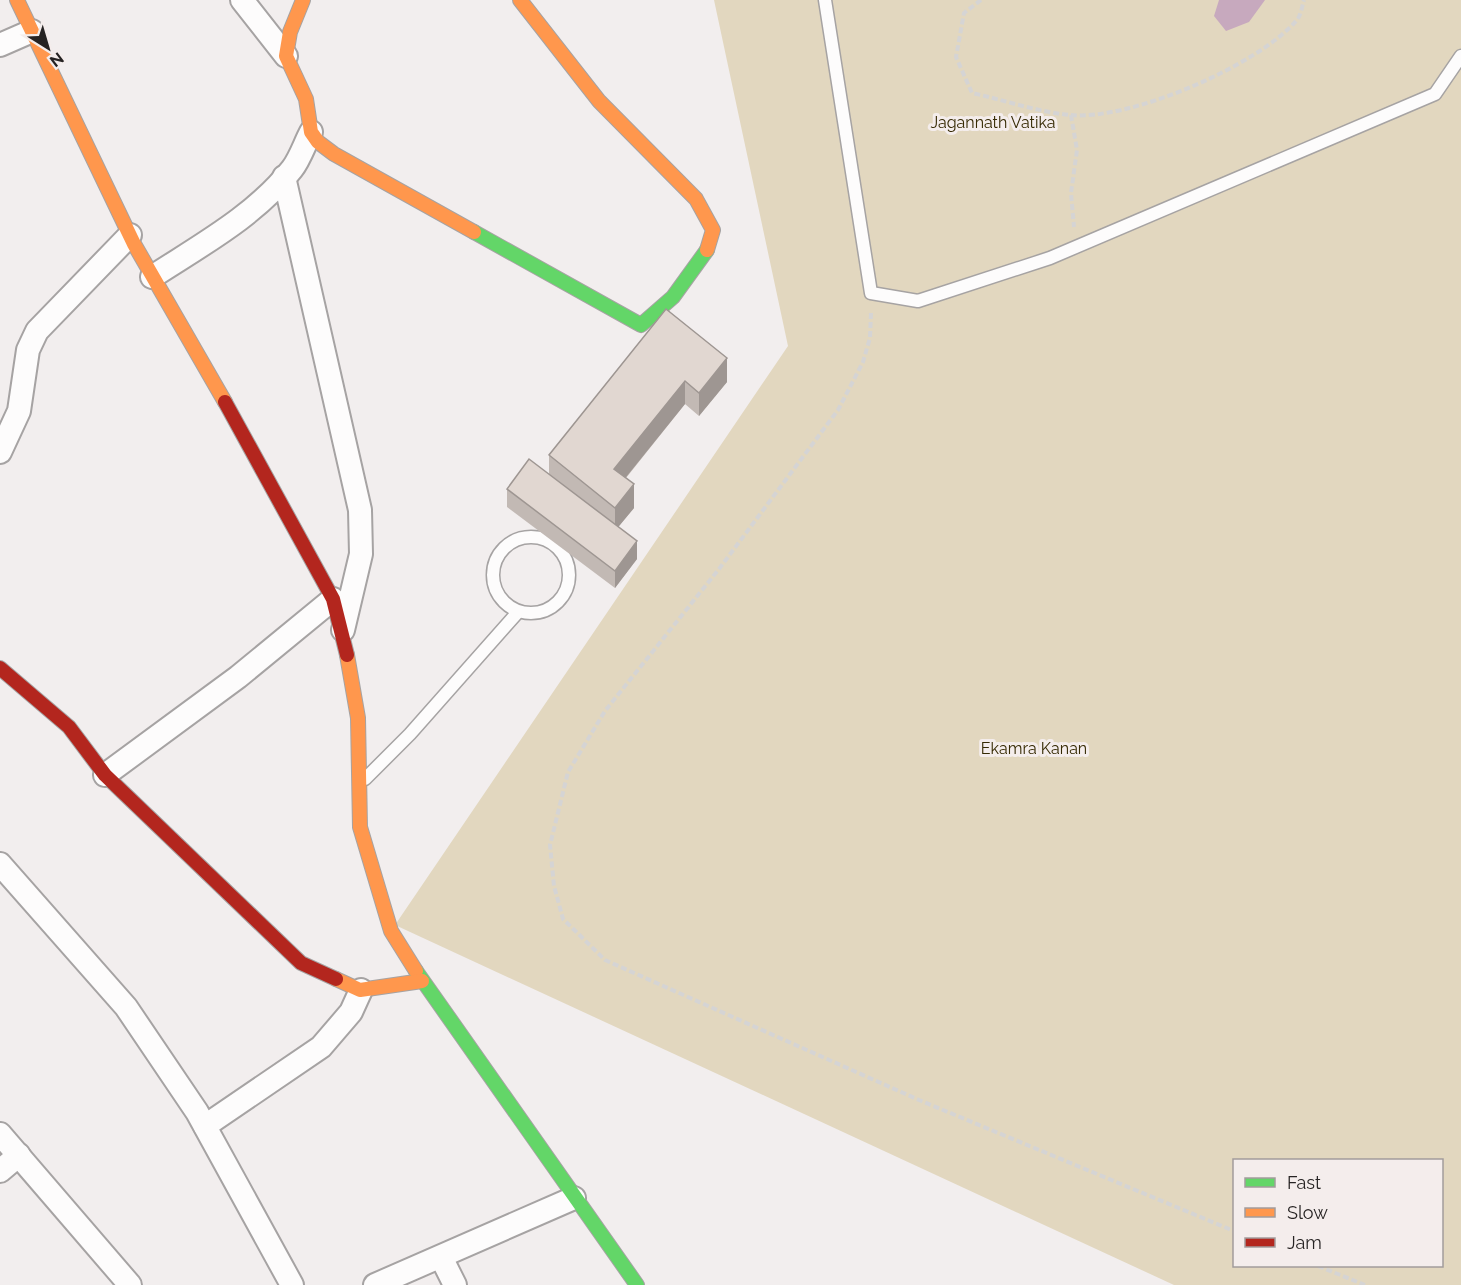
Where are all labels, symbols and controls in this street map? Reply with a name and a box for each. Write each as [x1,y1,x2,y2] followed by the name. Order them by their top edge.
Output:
[18,18,78,78] north arrow
[46,48,67,71] text: N
[930,113,1056,132] park label: Jagannath Vatika
[981,739,1087,758] park label: Ekamra Kanan
[1233,1159,1443,1267] legend
[1287,1172,1321,1193] text: Fast
[1287,1202,1328,1223] text: Slow
[1287,1232,1322,1253] text: Jam

